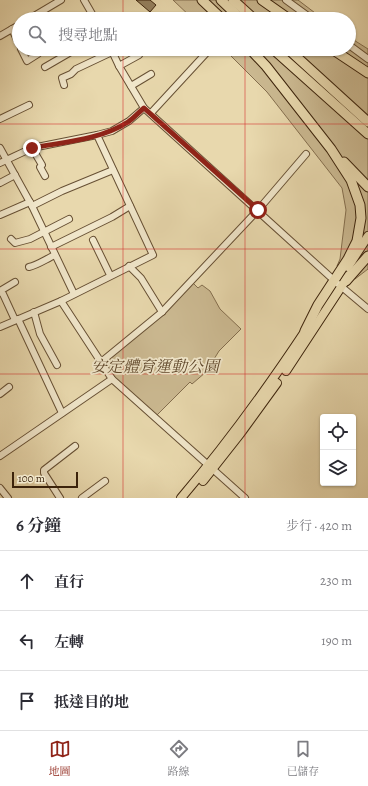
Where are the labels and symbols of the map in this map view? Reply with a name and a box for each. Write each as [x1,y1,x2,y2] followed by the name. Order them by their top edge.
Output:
[23,139,41,157] route end
[249,201,267,219] route start
[91,356,222,378] park label: 安定體育運動公園
[12,470,78,489] scale bar

